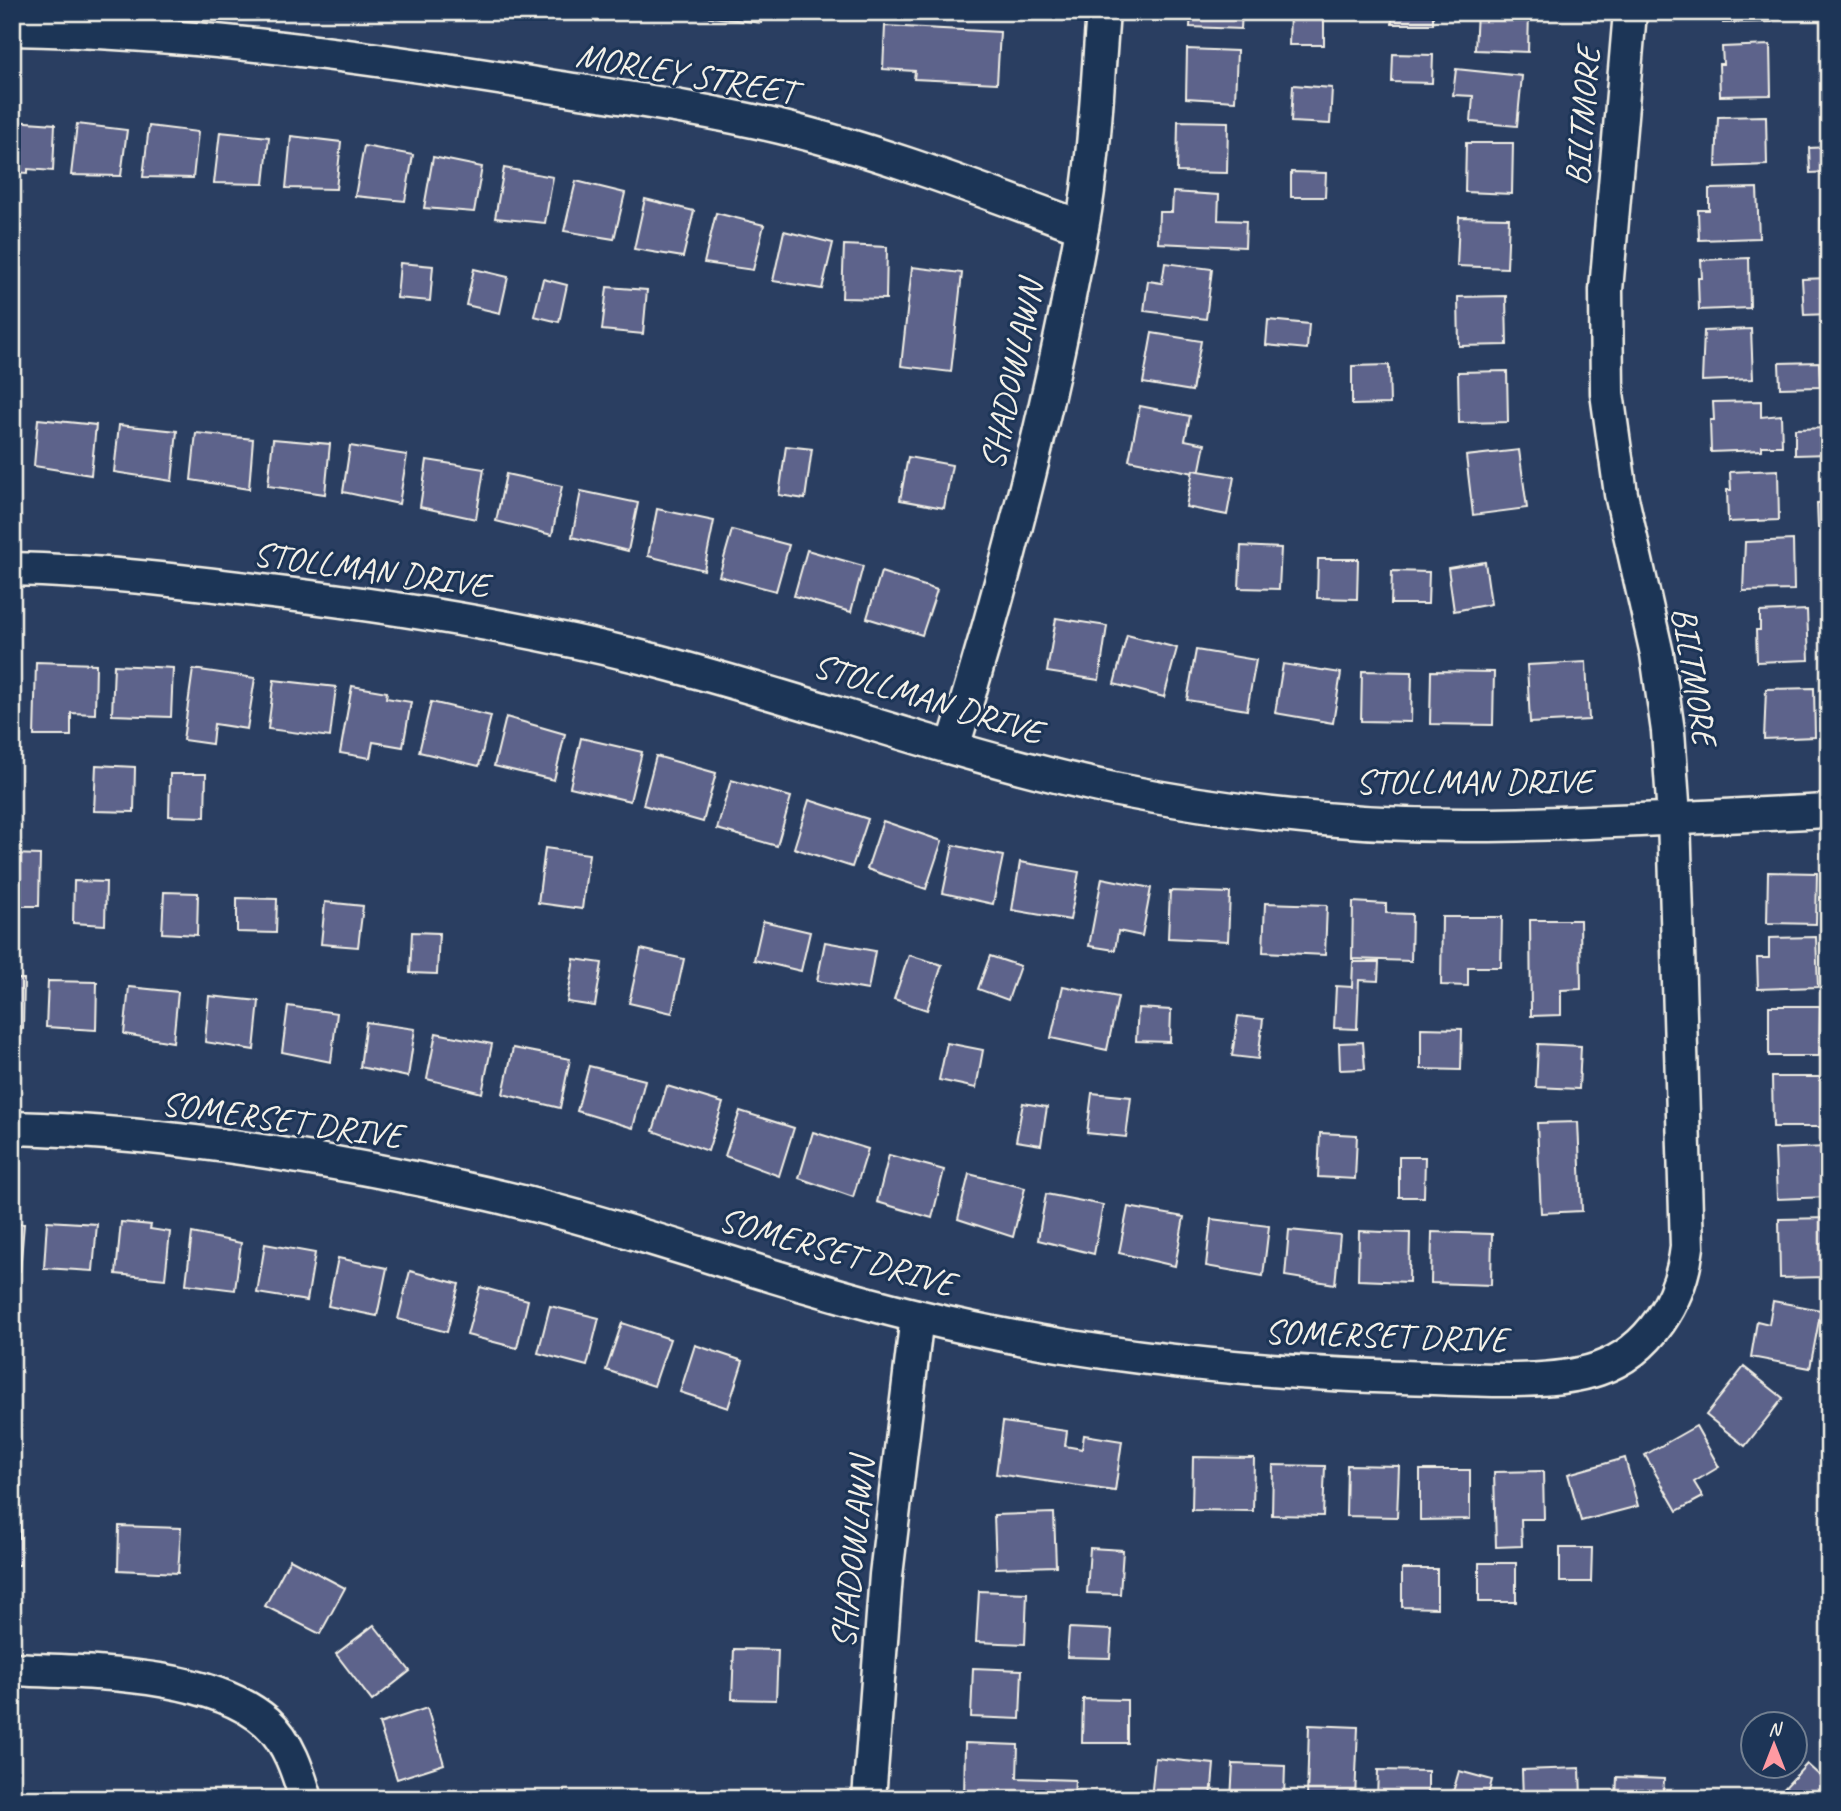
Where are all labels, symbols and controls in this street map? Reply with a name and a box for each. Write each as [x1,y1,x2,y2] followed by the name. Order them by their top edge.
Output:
[573,32,808,116] street label: MORLEY STREET
[1554,40,1611,187] street label: BILTMORE
[970,272,1054,473] street label: SHADOWLAWN
[250,531,496,609] street label: STOLLMAN DRIVE
[1661,604,1728,753] street label: BILTMORE
[808,642,1052,756] street label: STOLLMAN DRIVE
[1355,759,1597,804] street label: STOLLMAN DRIVE
[159,1080,410,1159] street label: SOMERSET DRIVE
[714,1196,964,1308] street label: SOMERSET DRIVE
[1264,1309,1513,1362] street label: SOMERSET DRIVE
[820,1451,885,1650] street label: SHADOWLAWN
[1740,1710,1810,1780] north arrow
[1768,1717,1783,1741] text: N

